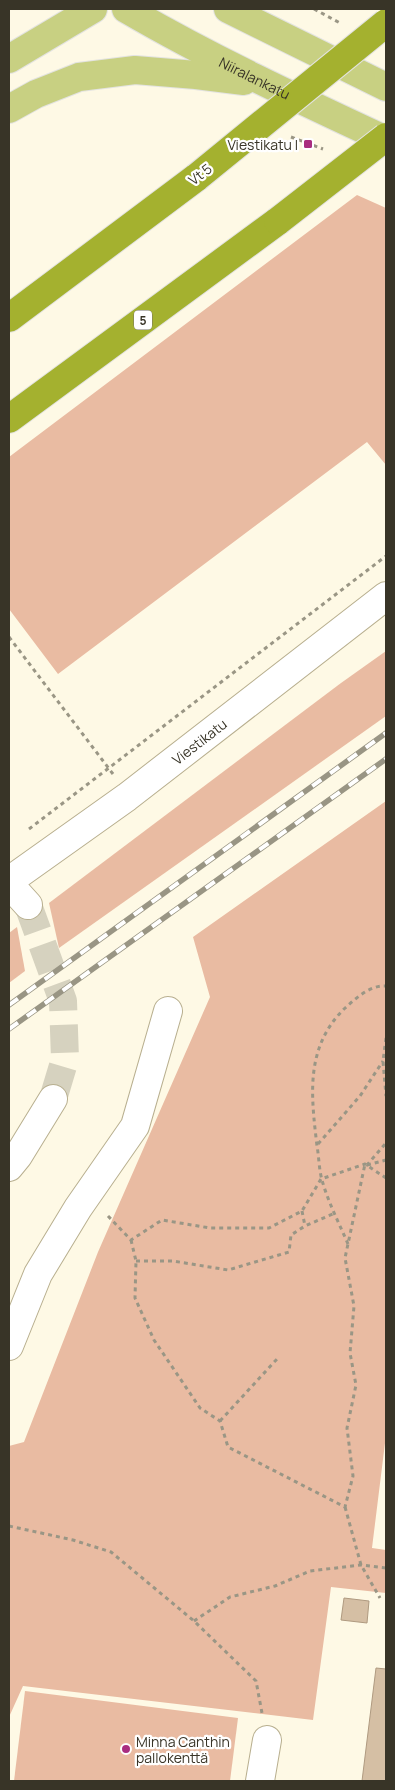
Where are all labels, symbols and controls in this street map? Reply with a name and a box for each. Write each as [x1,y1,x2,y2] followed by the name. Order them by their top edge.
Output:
[216,52,293,103] street label: Niiralankatu
[227,135,298,154] place label: Viestikatu I
[302,138,314,150] marker: Viestikatu I
[184,159,216,189] street label: Vt 5
[134,310,152,330] road number: 5
[168,714,230,768] street label: Viestikatu
[136,1732,230,1767] place label: Minna Canthin pallokenttä
[120,1743,132,1755] marker: Minna Canthin pallokenttä

